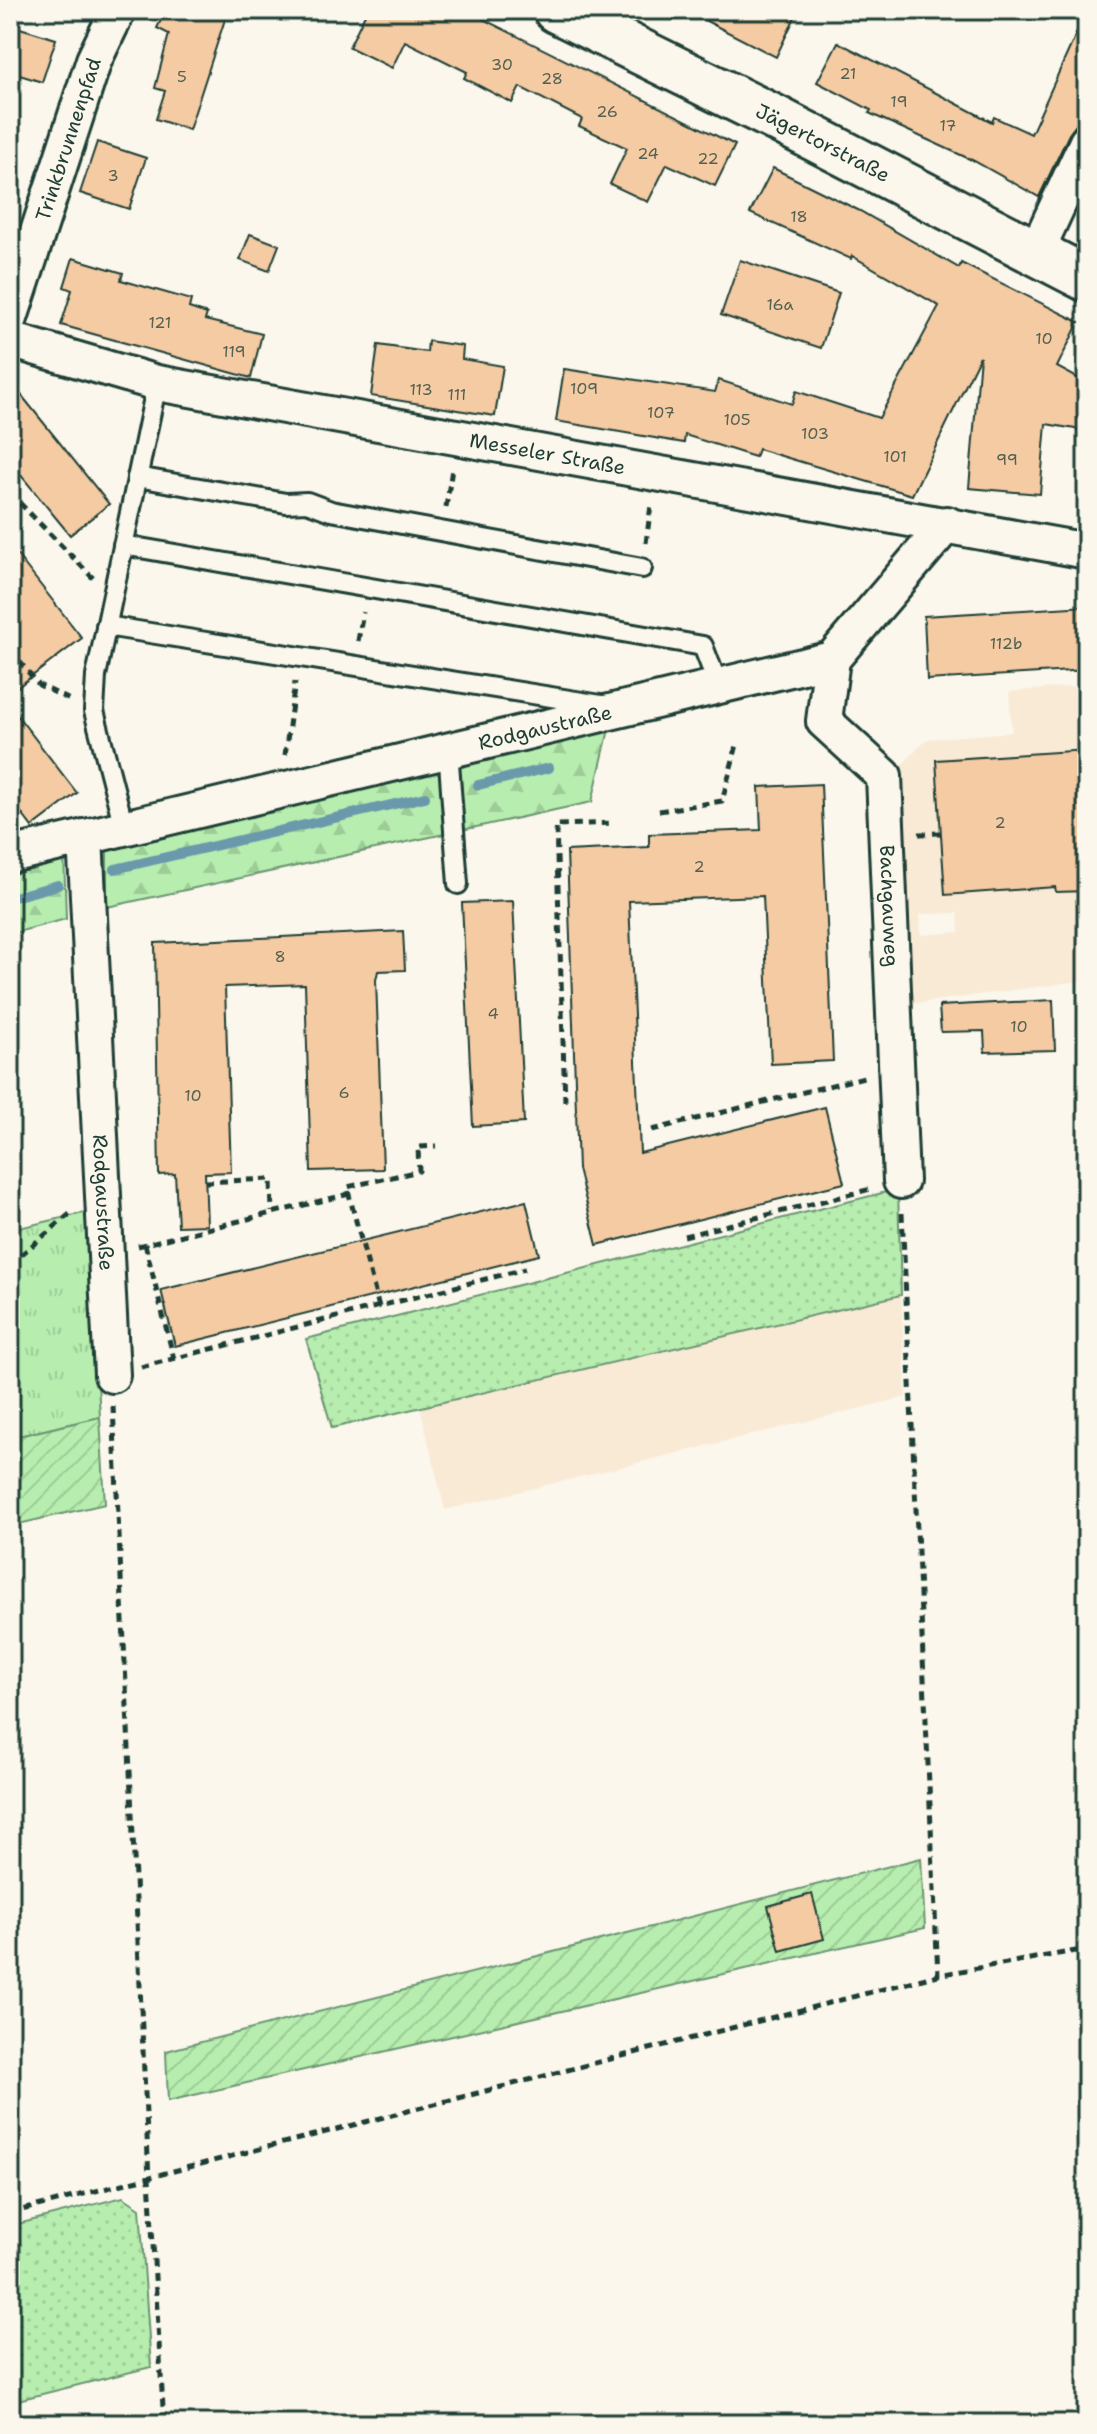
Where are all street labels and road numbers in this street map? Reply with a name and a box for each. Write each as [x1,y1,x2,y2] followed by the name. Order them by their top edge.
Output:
[29,54,107,224] street label: Trinkbrunnenpfad
[751,97,894,188] street label: Jägertorstraße
[467,427,628,480] street label: Messeler Straße
[476,699,614,756] street label: Rodgaustraße
[874,844,905,968] street label: Bachgauweg
[87,1134,120,1271] street label: Rodgaustraße

